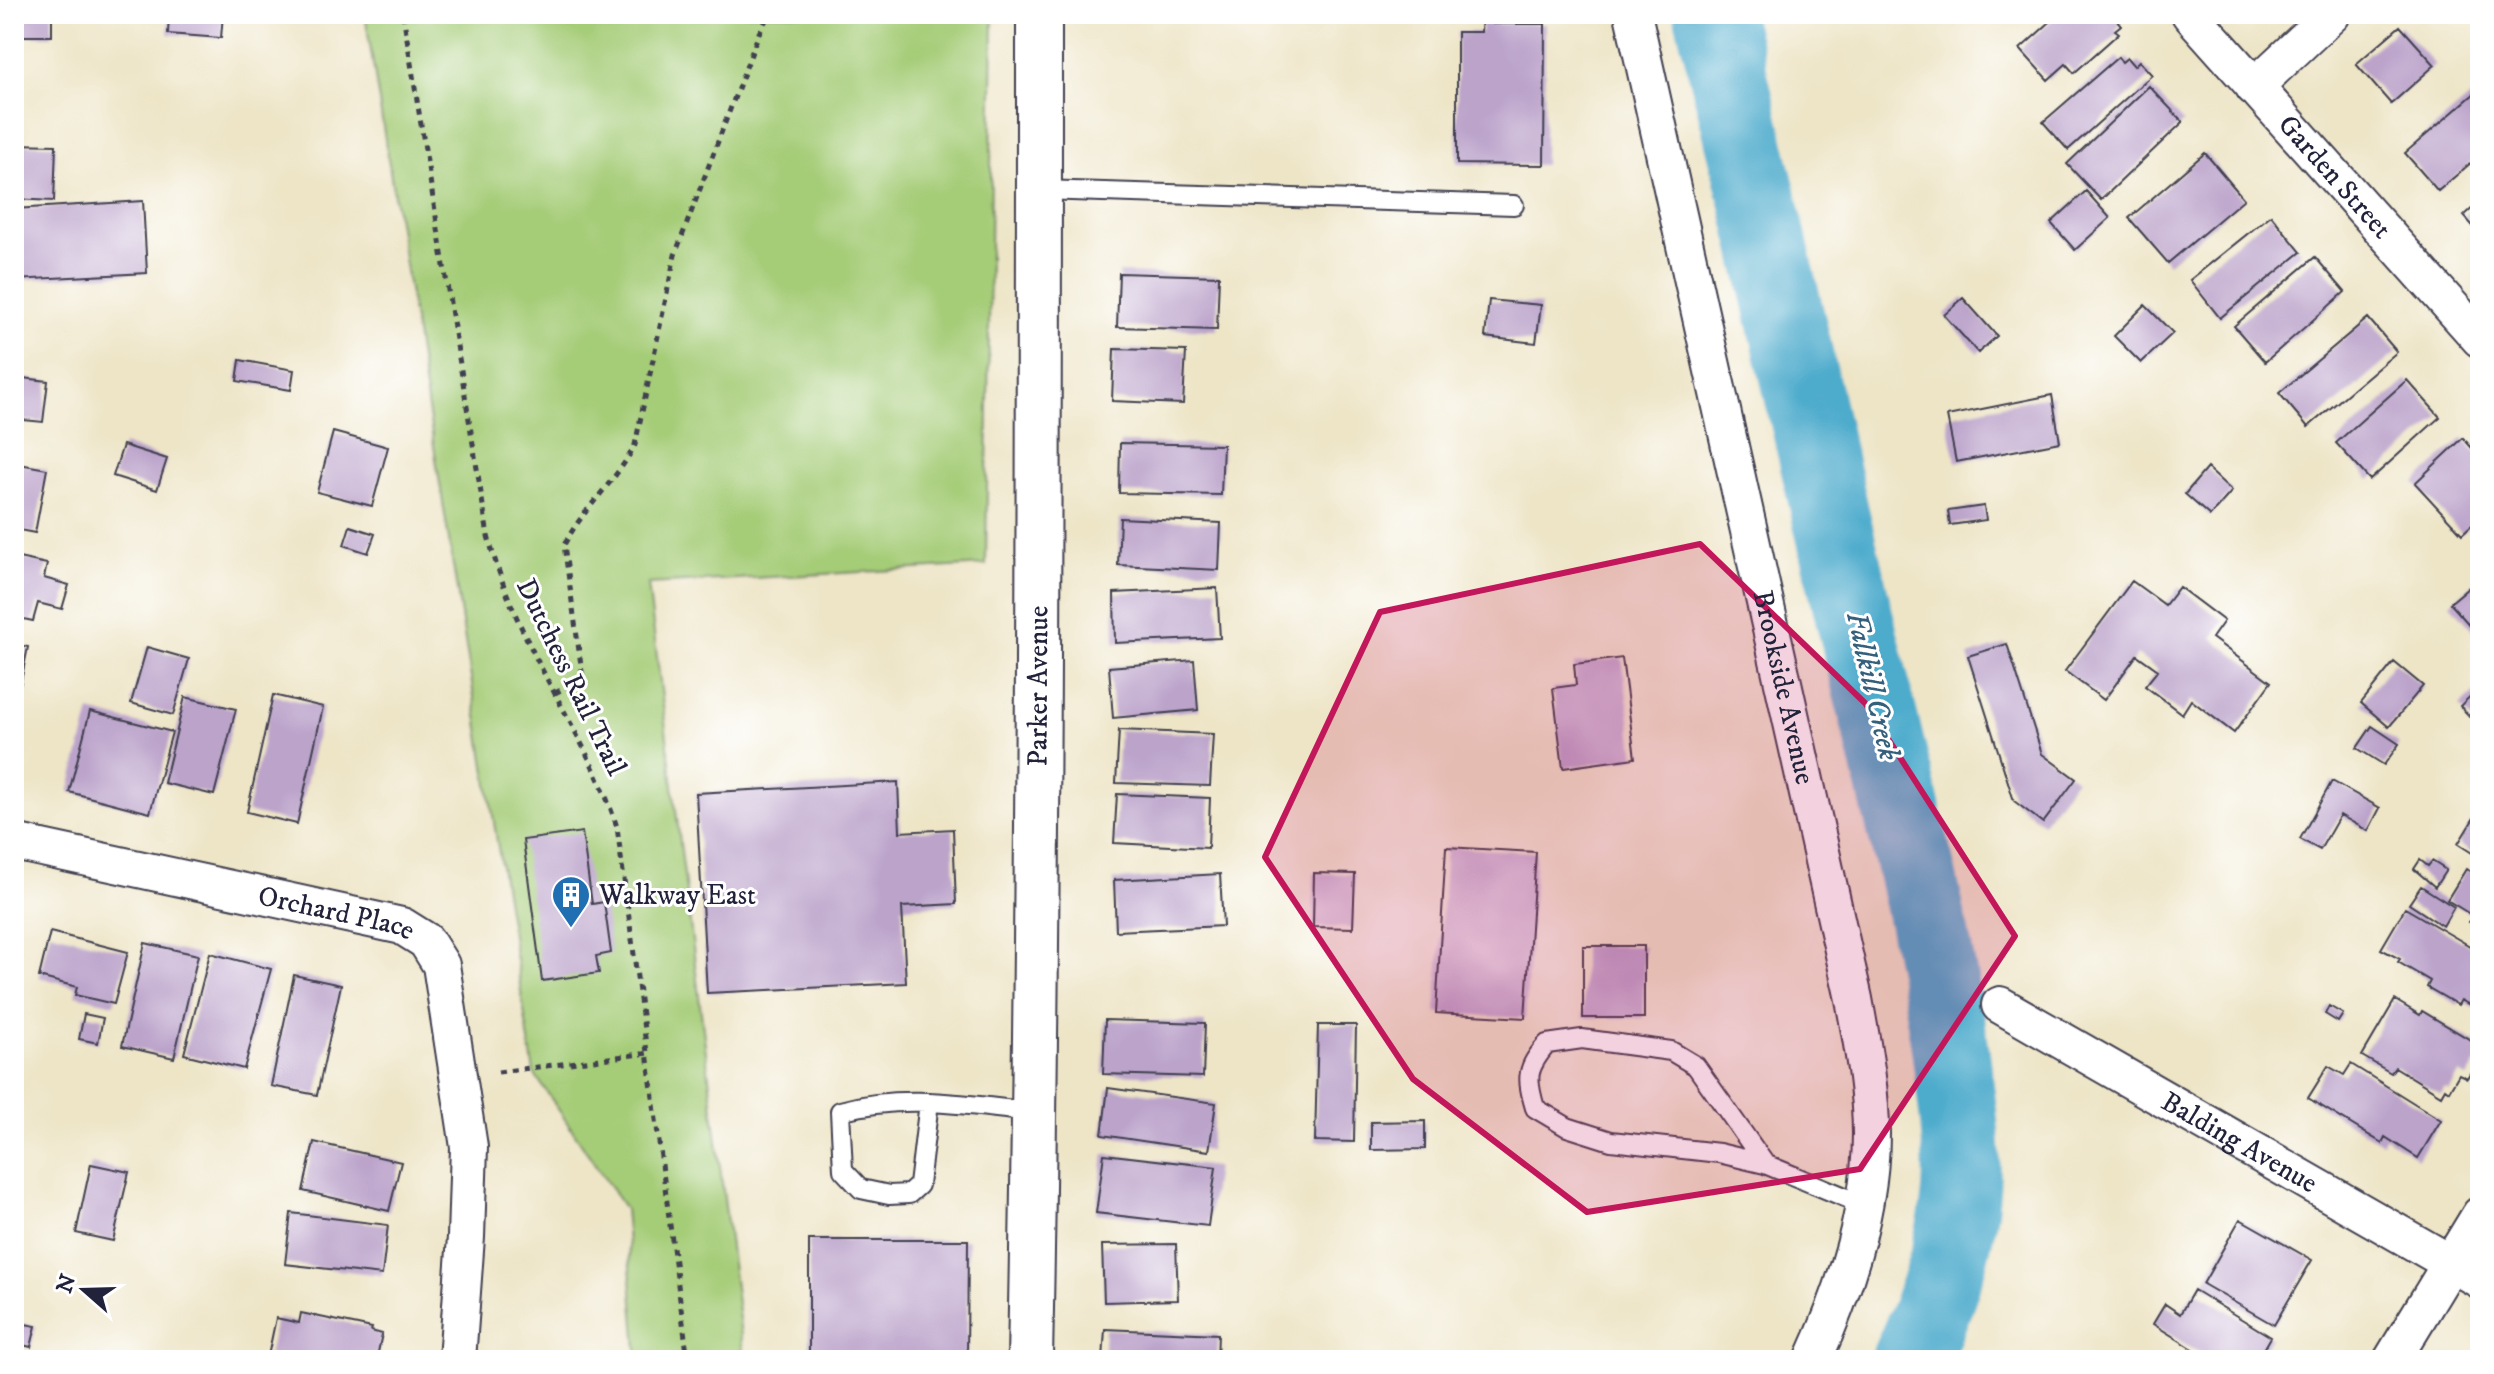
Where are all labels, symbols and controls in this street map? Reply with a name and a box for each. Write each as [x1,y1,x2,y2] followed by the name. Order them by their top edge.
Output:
[2271,107,2400,246] street label: Garden Street
[508,573,634,782] street label: Dutchess Rail Trail
[1745,587,1823,788] street label: Brookside Avenue
[1020,606,1056,767] street label: Parker Avenue
[1837,608,1907,764] water label: Fallkill Creek
[550,874,592,929] building icon: Walkway East
[255,878,422,948] street label: Orchard Place
[598,878,756,913] place label: Walkway East
[2155,1084,2324,1201] street label: Balding Avenue
[44,1250,124,1330] north arrow
[51,1271,82,1297] text: N

